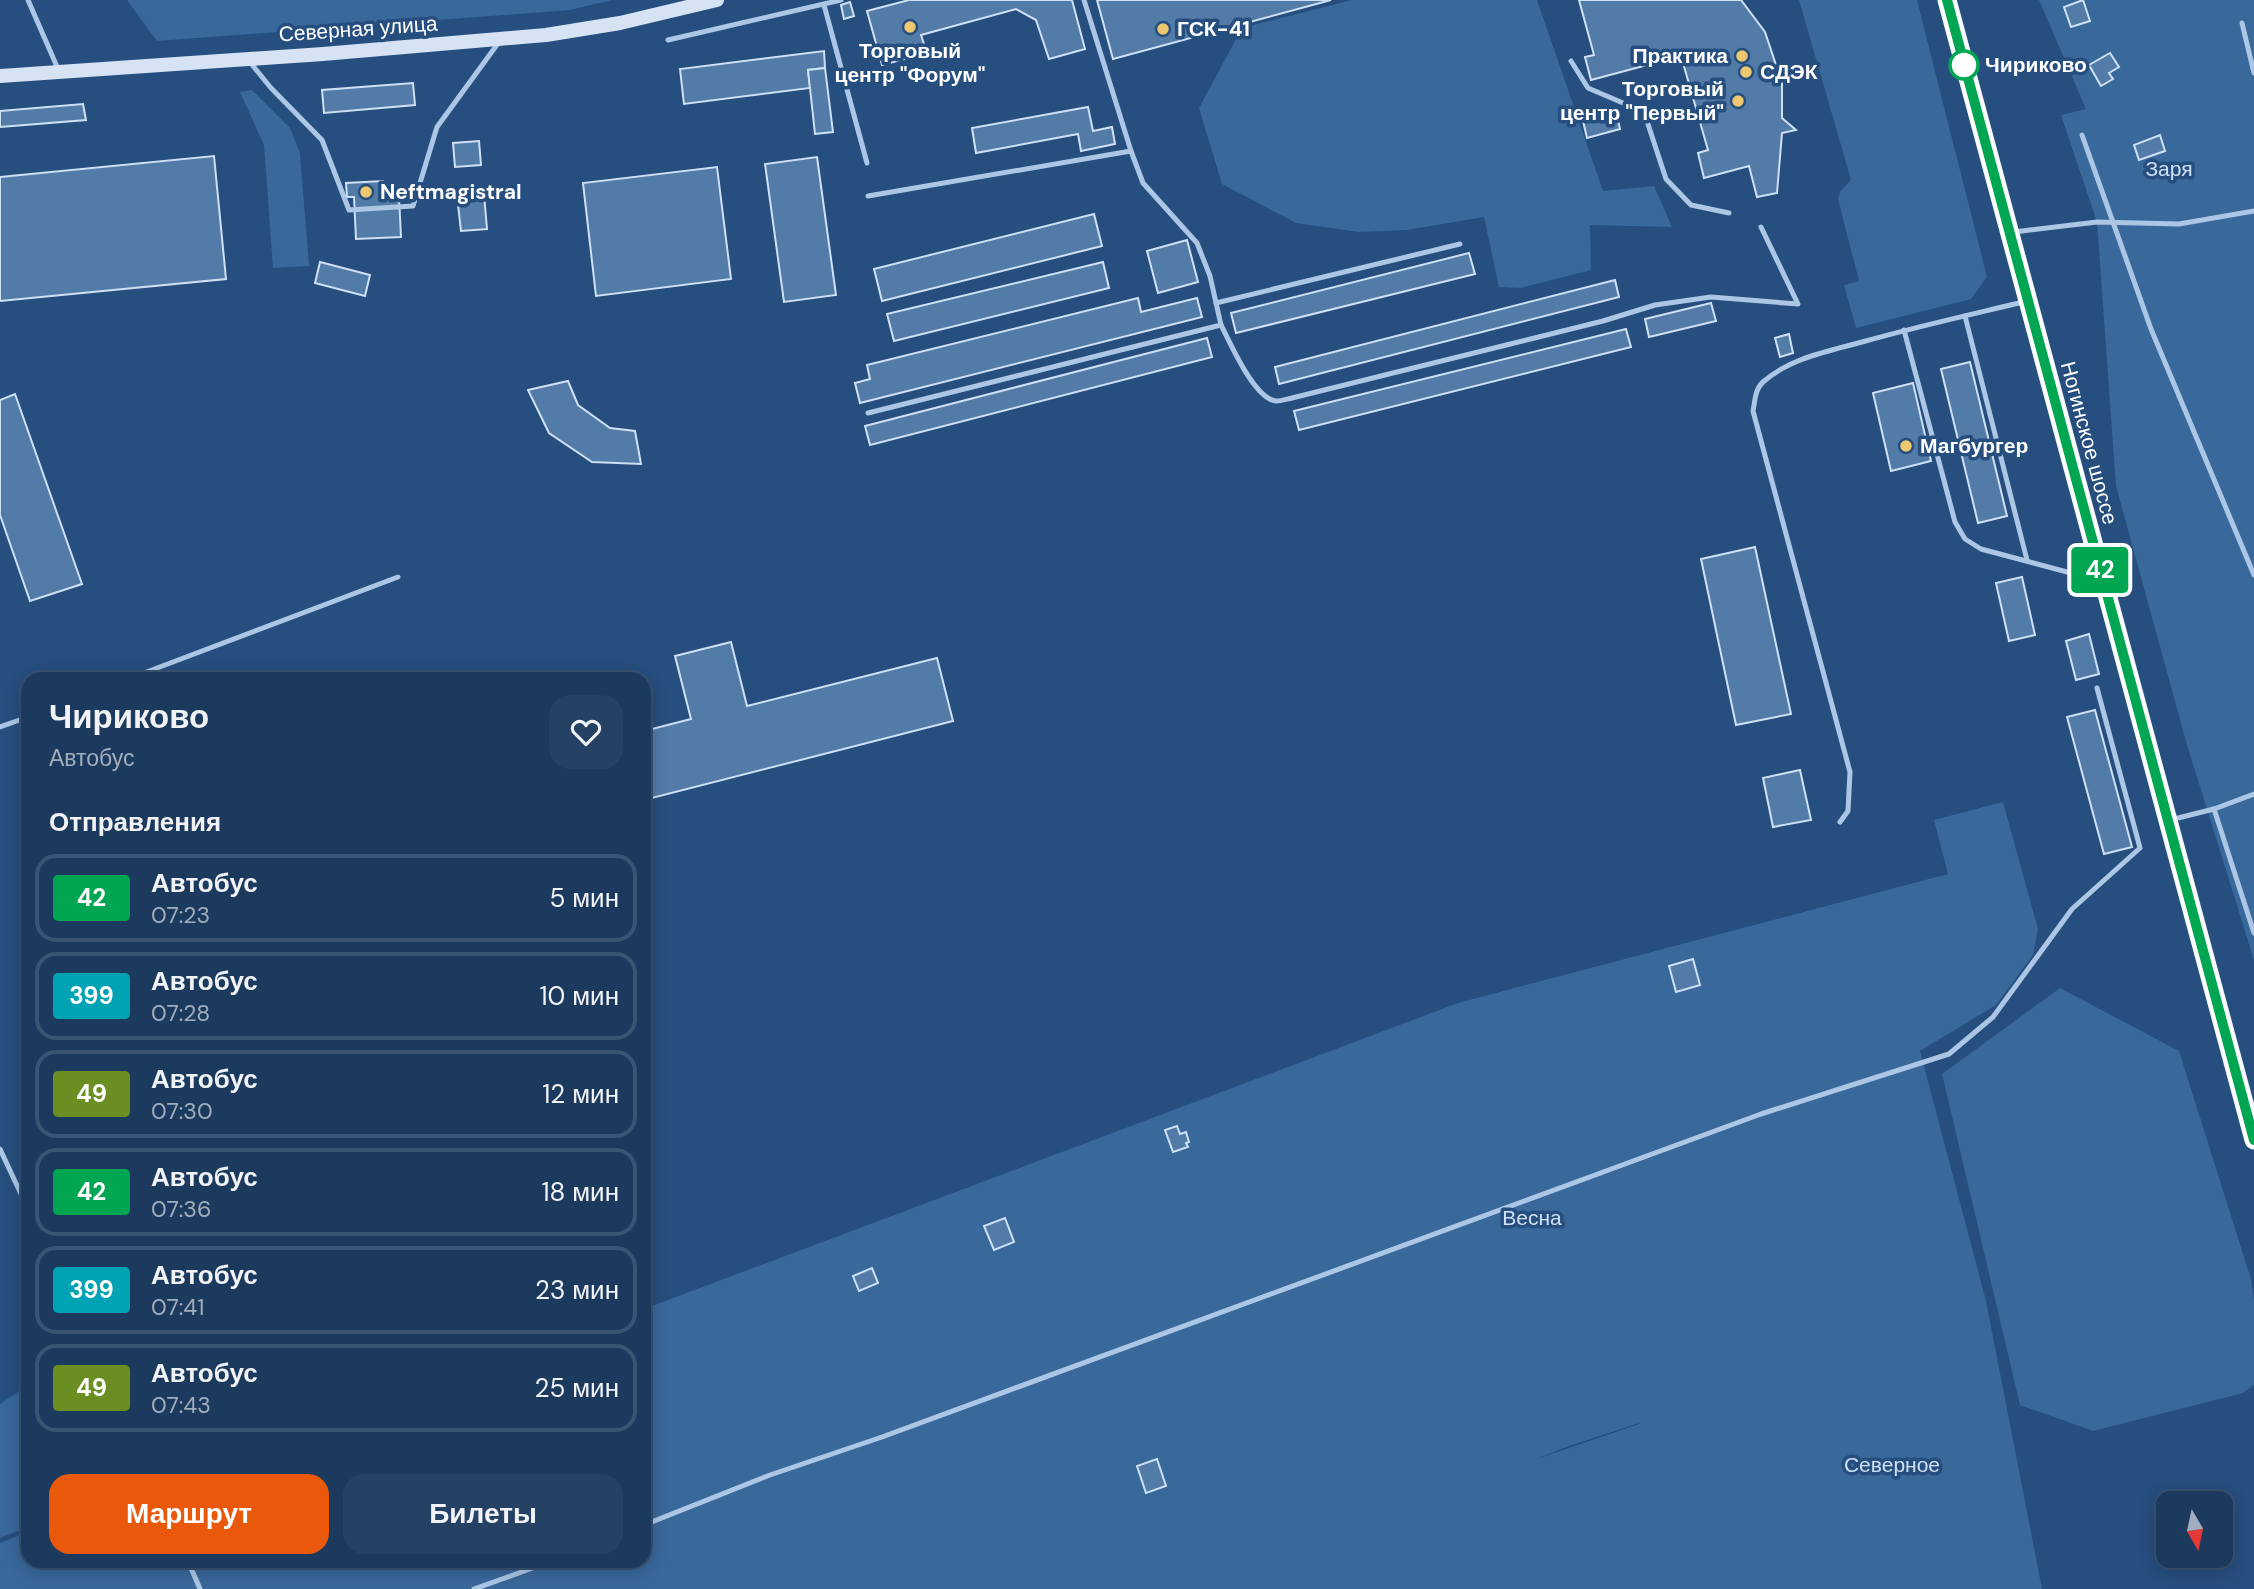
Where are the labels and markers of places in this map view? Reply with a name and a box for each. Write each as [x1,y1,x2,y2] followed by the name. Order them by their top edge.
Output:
[1177,15,1250,43] place label: ГСК-41
[902,19,918,35] marker: Торговый центр "Форум"
[1155,21,1171,37] marker: ГСК-41
[835,37,985,89] place label: Торговый центр "Форум"
[1633,42,1728,70] place label: Практика
[1734,48,1750,64] marker: Практика
[1949,50,1979,80] marker: Чириково
[1985,51,2087,79] place label: Чириково
[1760,58,1818,86] place label: СДЭК
[1738,64,1754,80] marker: СДЭК
[1560,75,1724,127] place label: Торговый центр "Первый"
[1730,93,1746,109] marker: Торговый центр "Первый"
[380,178,522,206] place label: Neftmagistral
[358,184,374,200] marker: Neftmagistral
[1920,432,2028,460] place label: Магбургер
[1898,438,1914,454] marker: Магбургер

